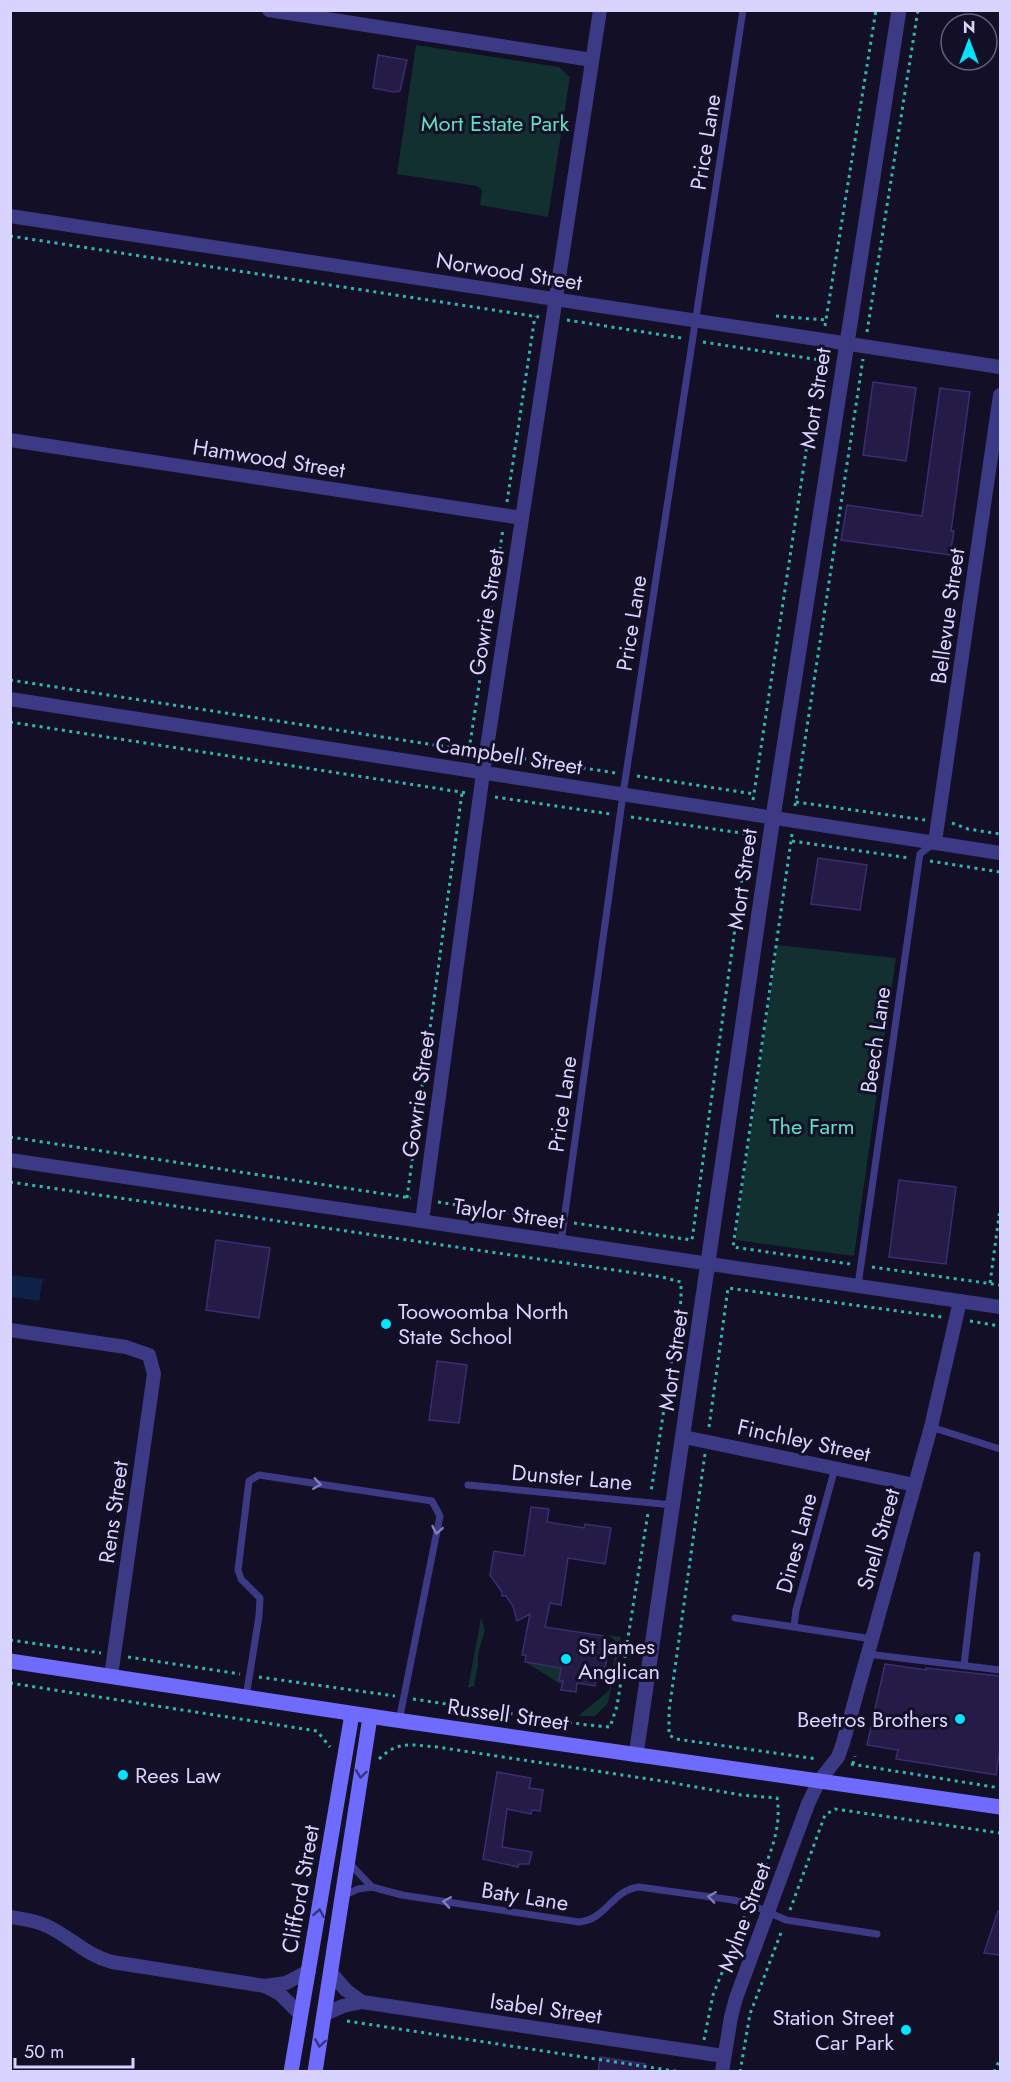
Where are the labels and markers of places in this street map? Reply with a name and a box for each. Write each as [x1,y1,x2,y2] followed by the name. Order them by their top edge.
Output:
[398,1295,569,1352] place label: Toowoomba North State School
[379,1317,393,1331] marker: Toowoomba North State School
[578,1630,660,1687] place label: St James Anglican
[559,1652,573,1666] marker: St James Anglican
[797,1703,948,1735] place label: Beetros Brothers
[953,1712,967,1726] marker: Beetros Brothers
[135,1759,221,1791] place label: Rees Law
[116,1768,130,1782] marker: Rees Law
[772,2001,895,2058] place label: Station Street Car Park
[899,2023,913,2037] marker: Station Street Car Park

